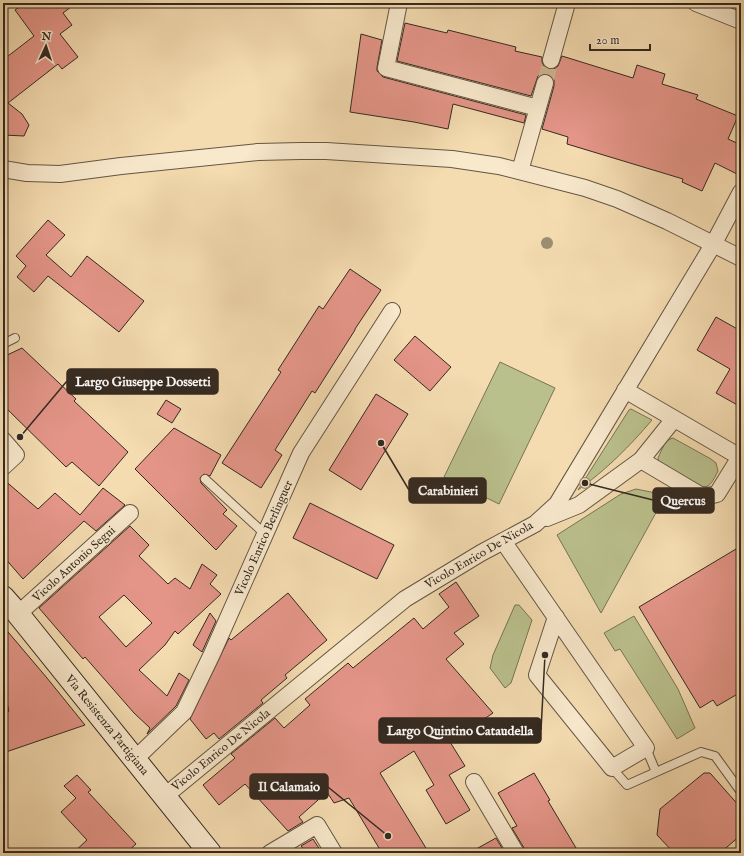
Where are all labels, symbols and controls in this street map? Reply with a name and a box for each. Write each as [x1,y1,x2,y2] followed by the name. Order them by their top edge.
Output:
[26,26,66,66] north arrow
[590,26,650,52] scale bar
[40,30,52,44] text: N
[596,33,619,48] text: 20 m
[67,369,218,394] callout: Largo Giuseppe Dossetti
[74,374,211,391] text: Largo Giuseppe Dossetti
[231,477,296,599] street label: Vicolo Enrico Berlinguer
[409,478,486,503] callout: Carabinieri
[418,483,479,500] text: Carabinieri
[653,488,714,513] callout: Quercus
[660,493,706,510] text: Quercus
[421,517,537,593] street label: Vicolo Enrico De Nicola
[29,523,119,606] street label: Vicolo Antonio Segni
[61,671,153,779] street label: Via Resistenza Partigiana
[168,705,274,795] street label: Vicolo Enrico De Nicola
[379,718,541,743] callout: Largo Quintino Cataudella
[386,723,534,740] text: Largo Quintino Cataudella
[250,774,328,799] callout: Il Calamaio
[258,779,320,796] text: Il Calamaio

